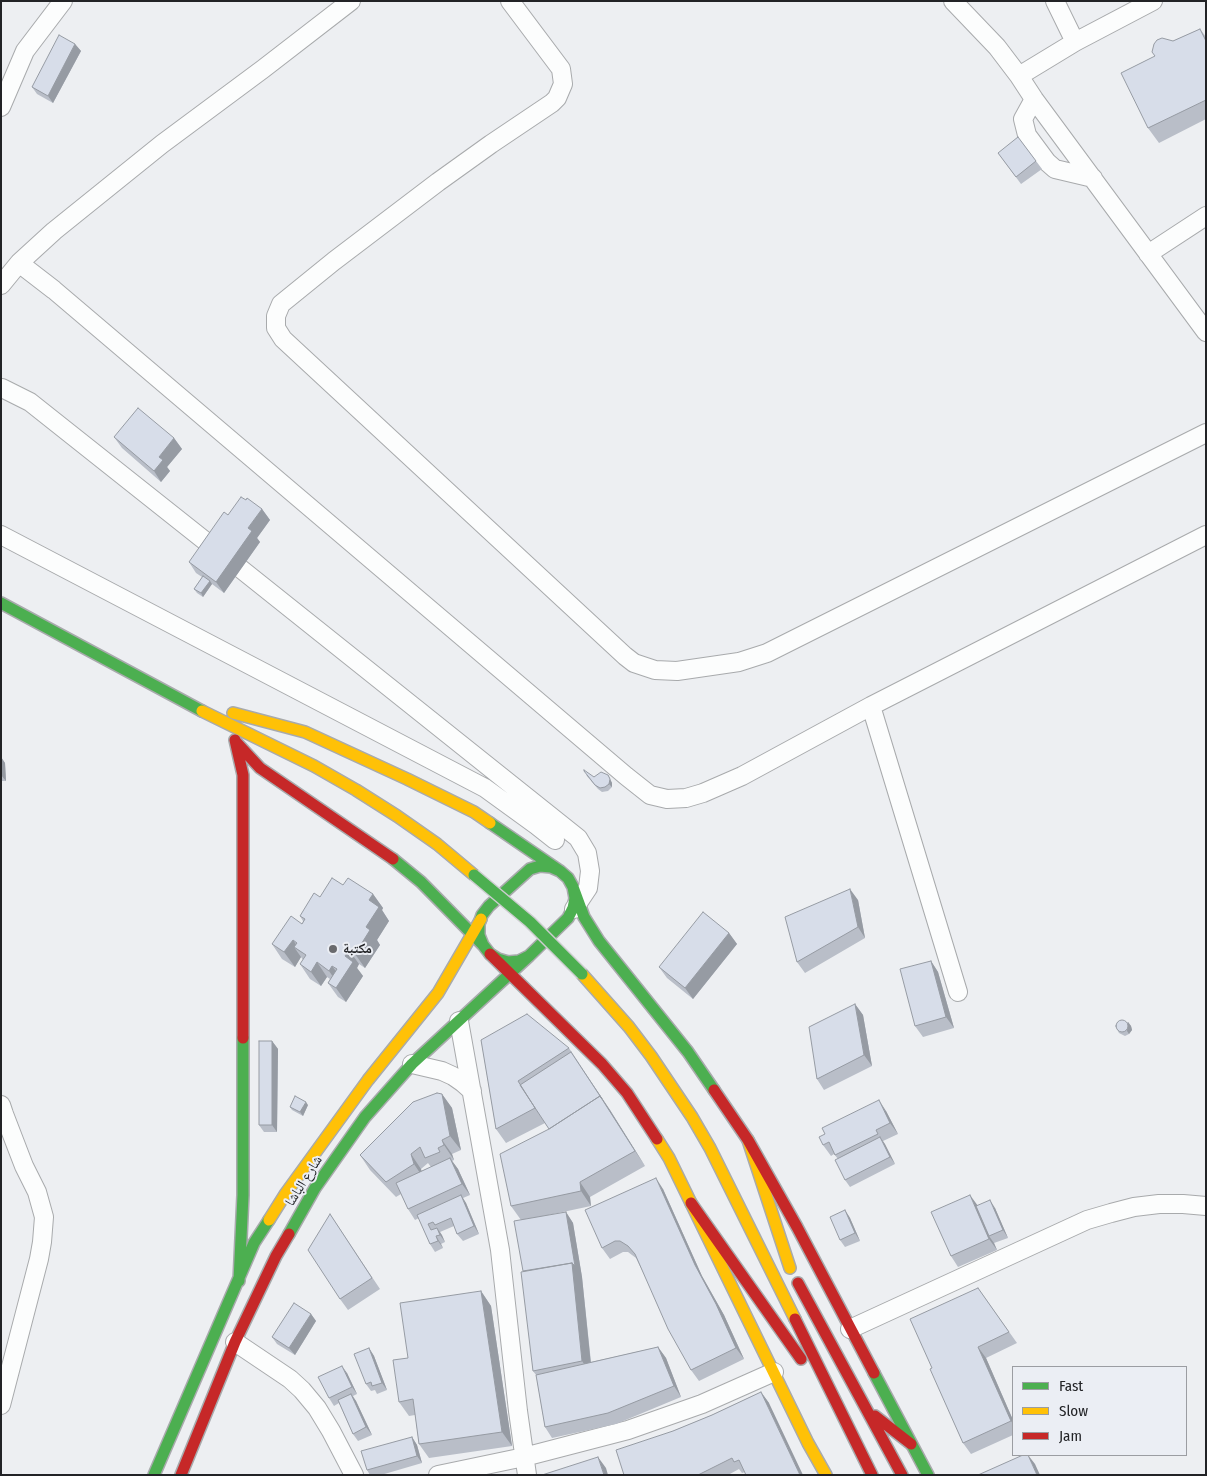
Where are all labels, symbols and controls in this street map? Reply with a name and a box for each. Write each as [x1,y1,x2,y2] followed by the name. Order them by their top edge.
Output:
[343,941,372,957] place label: مكتبة
[327,943,339,955] marker: مكتبة
[282,1153,326,1209] street label: شارع الباشا
[1012,1366,1187,1456] legend
[1059,1377,1083,1395] text: Fast
[1059,1402,1088,1420] text: Slow
[1059,1427,1082,1445] text: Jam

